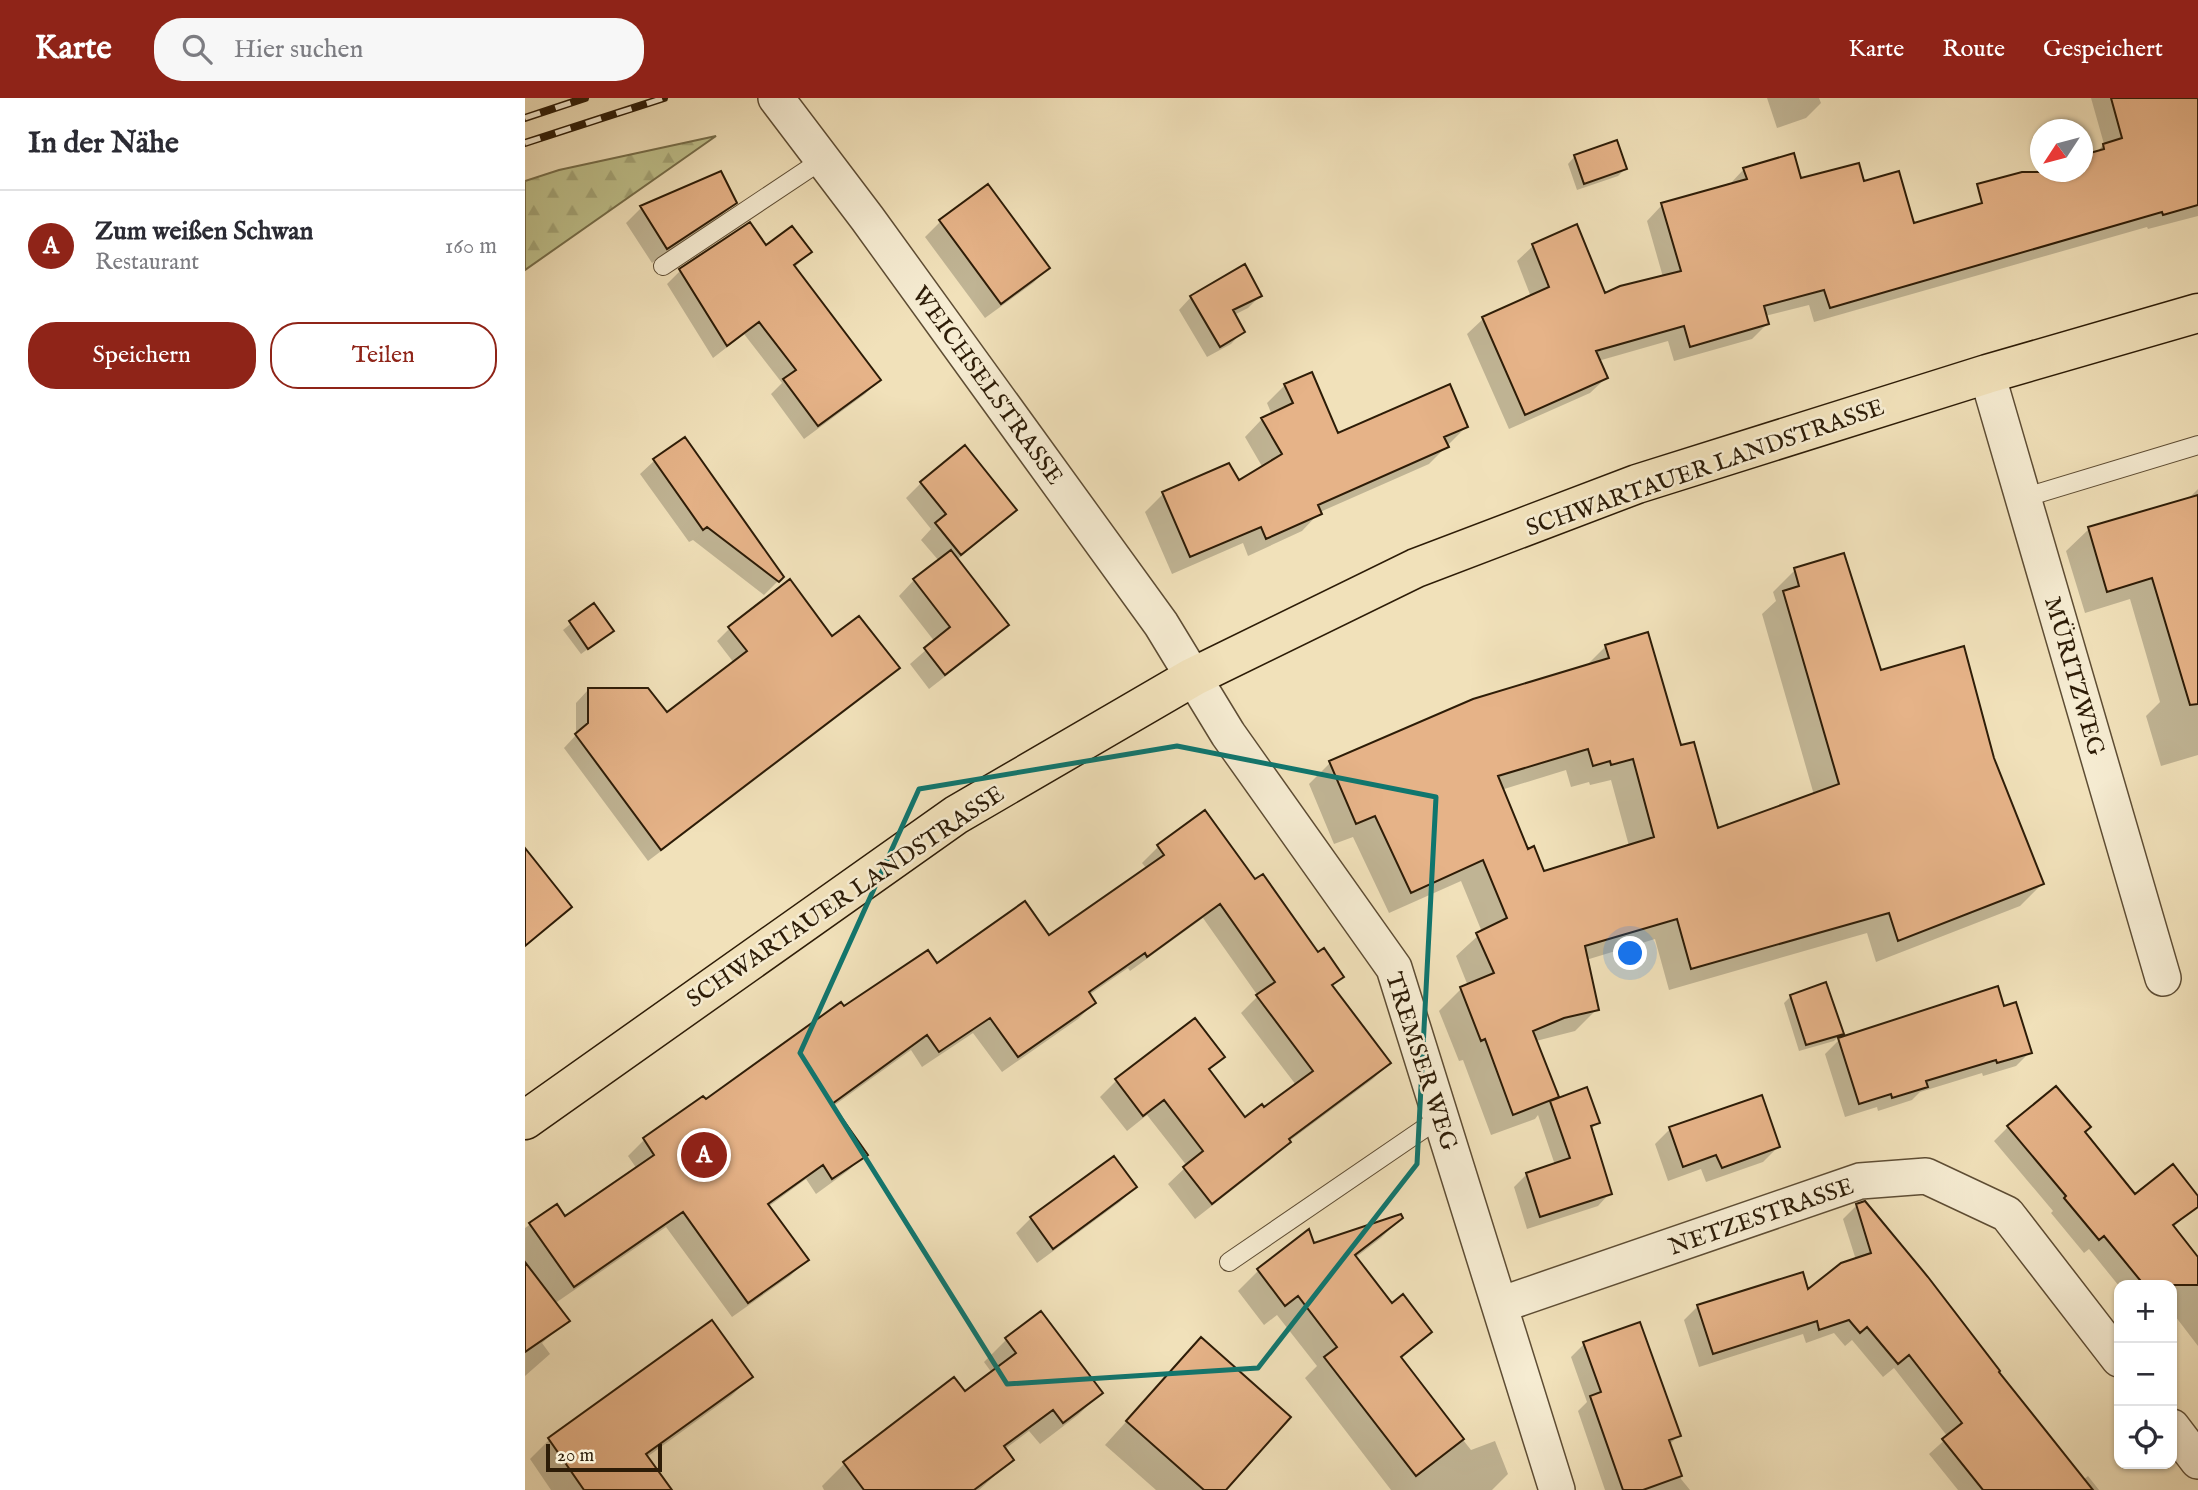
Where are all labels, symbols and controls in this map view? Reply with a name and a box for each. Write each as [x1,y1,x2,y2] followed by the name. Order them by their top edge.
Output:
[154,18,644,81] search box
[35,28,112,70] text: Karte
[178,30,216,68] icon: search
[234,33,363,66] text: Hier suchen
[1849,34,1904,65] text: Karte
[1942,34,2005,65] text: Route
[2043,34,2163,65] text: Gespeichert
[2030,119,2093,182] north arrow
[28,125,179,163] text: In der Nähe
[95,215,313,248] text: Zum weißen Schwan
[43,232,59,261] text: A
[445,232,497,261] text: 160 m
[95,248,199,277] text: Restaurant
[904,280,1069,492] street label: WEICHSELSTRASSE
[28,322,256,389] button: Speichern
[270,322,497,389] button: Teilen
[1522,392,1889,544] street label: SCHWARTAUER LANDSTRASSE
[2036,593,2111,760] street label: MÜRITZWEG
[681,779,1011,1016] street label: SCHWARTAUER LANDSTRASSE
[1613,936,1647,970] your location
[1377,968,1464,1155] street label: TREMSER WEG
[681,1129,727,1181] pin: A
[1665,1171,1858,1264] street label: NETZESTRASSE
[2114,1280,2177,1469] map controls
[2114,1280,2177,1343] button: +
[2114,1343,2177,1406] button: −
[2114,1406,2177,1469] button: locate
[546,1441,661,1473] scale bar
[557,1444,594,1468] text: 20 m

